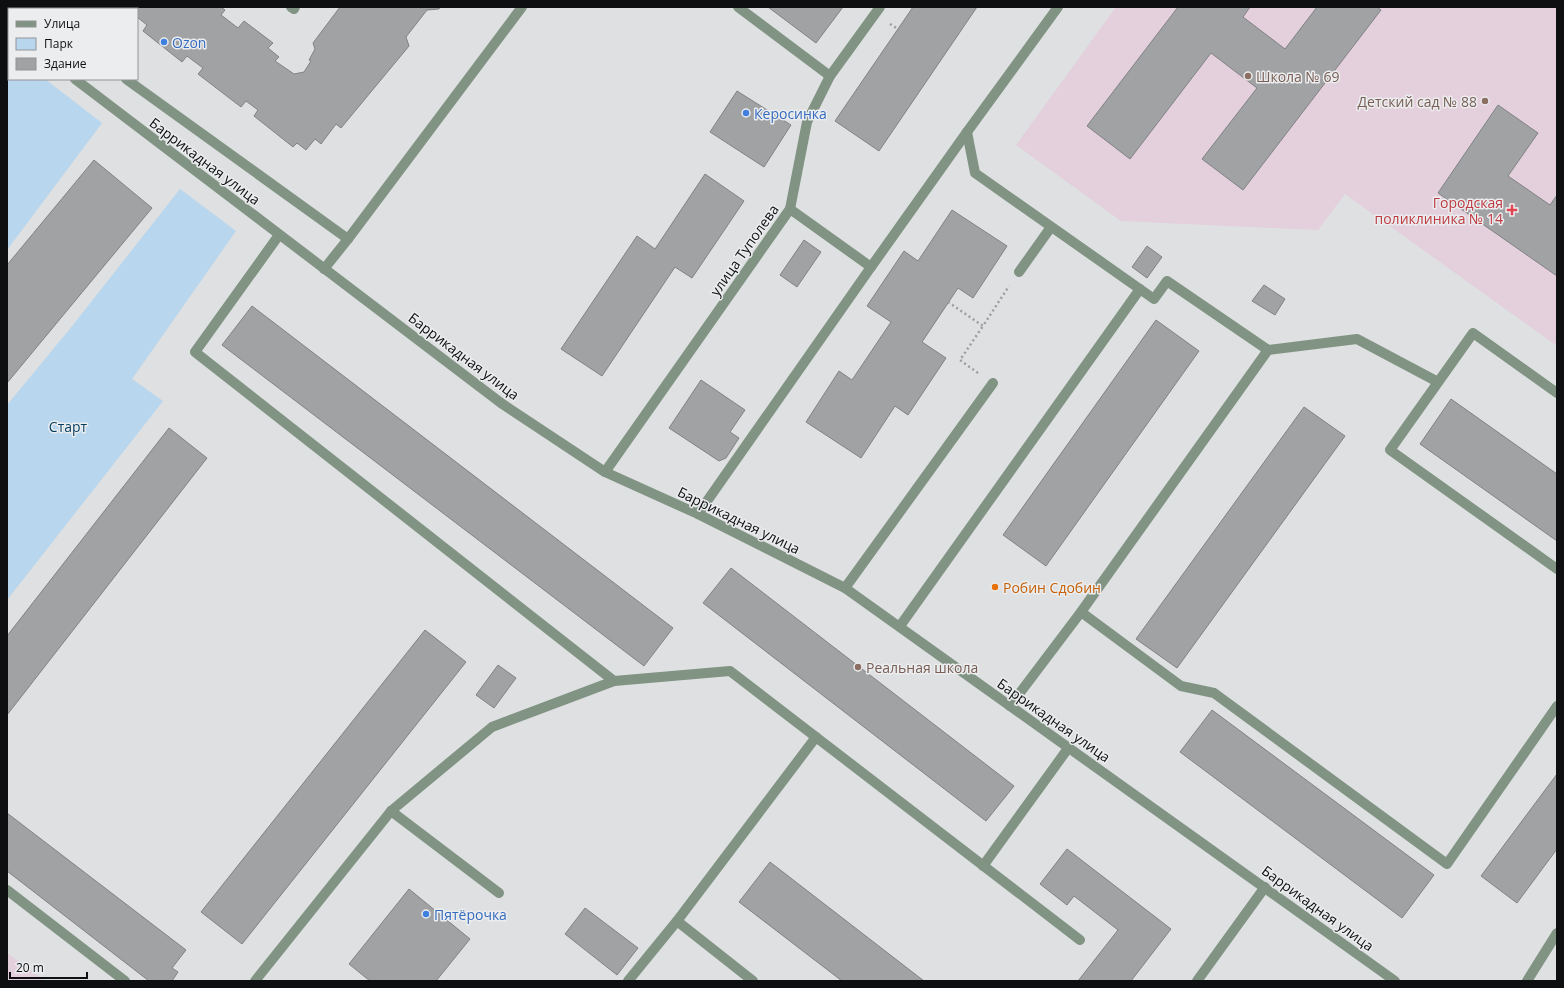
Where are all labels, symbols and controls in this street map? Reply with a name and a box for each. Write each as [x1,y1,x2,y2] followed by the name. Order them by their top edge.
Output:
[8,8,138,80] legend
[44,15,80,32] text: Улица
[172,33,206,52] place label: Ozon
[44,35,74,52] text: Парк
[159,37,169,47] marker: Ozon
[44,55,87,72] text: Здание
[1256,67,1339,86] place label: Школа № 69
[1243,71,1253,81] marker: Школа № 69
[1358,92,1477,111] place label: Детский сад № 88
[1480,96,1490,106] marker: Детский сад № 88
[754,104,827,123] place label: Керосинка
[741,108,751,118] marker: Керосинка
[146,113,264,209] street label: Баррикадная улица
[1375,193,1503,228] place label: Городская поликлиника № 14
[705,200,783,300] street label: улица Туполева
[1506,204,1518,216] marker: Городская поликлиника № 14
[405,308,523,404] street label: Баррикадная улица
[49,417,88,436] park label: Старт
[675,482,803,558] street label: Баррикадная улица
[1003,578,1101,597] place label: Робин Сдобин
[990,582,1000,592] marker: Робин Сдобин
[866,658,978,677] place label: Реальная школа
[853,662,863,672] marker: Реальная школа
[994,674,1114,766] street label: Баррикадная улица
[1258,861,1378,955] street label: Баррикадная улица
[434,905,507,924] place label: Пятёрочка
[421,909,431,919] marker: Пятёрочка
[10,954,87,980] scale bar
[16,959,44,976] text: 20 m

